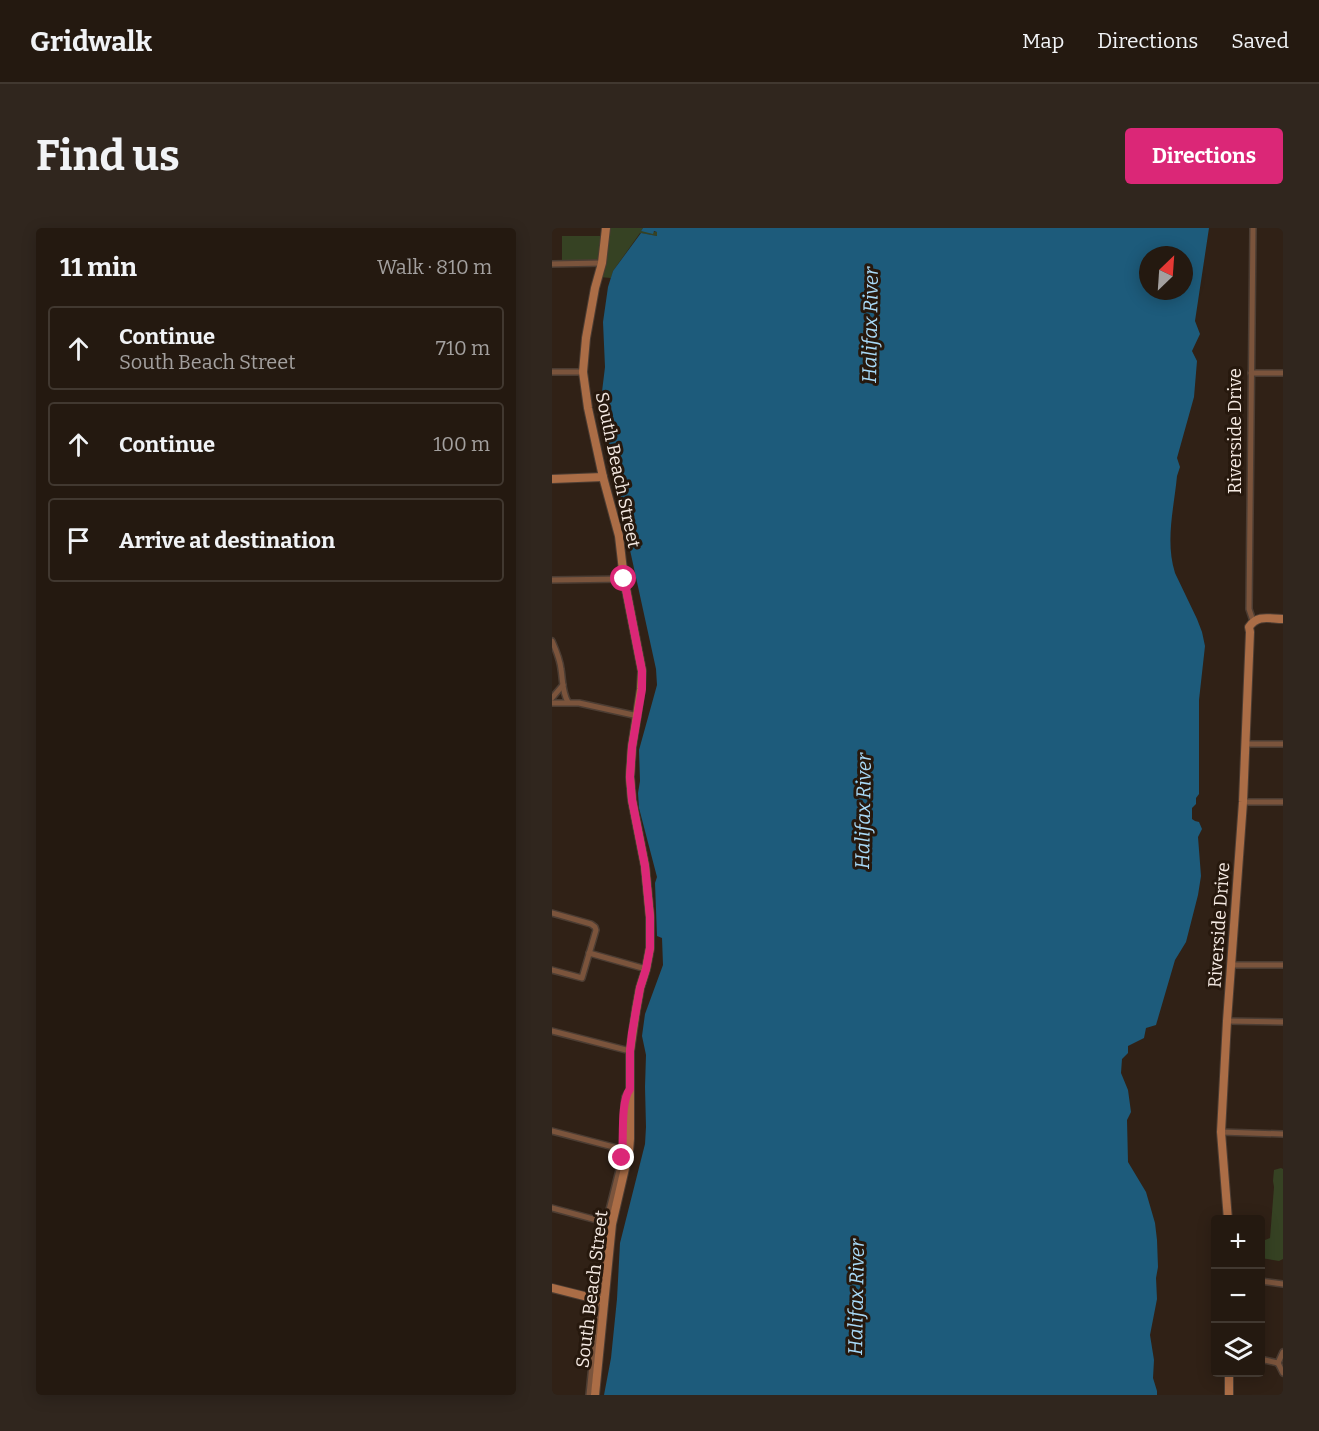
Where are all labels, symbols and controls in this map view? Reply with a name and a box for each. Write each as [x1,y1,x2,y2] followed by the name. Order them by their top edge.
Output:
[30,25,152,58] text: Gridwalk
[1022,28,1064,54] text: Map
[1097,28,1198,54] text: Directions
[1231,28,1289,54] text: Saved
[1125,128,1283,184] button: Directions
[36,131,180,181] text: Find us
[1139,246,1193,300] north arrow
[60,252,137,283] text: 11 min
[377,255,492,279] text: Walk · 810 m
[857,266,884,383] water label: Halifax River
[119,323,215,350] text: Continue
[62,332,95,365] icon: ahead
[436,336,490,360] text: 710 m
[119,350,295,374] text: South Beach Street
[1224,368,1246,494] street label: Riverside Drive
[591,390,645,550] street label: South Beach Street
[62,428,95,461] icon: ahead
[119,431,215,458] text: Continue
[433,432,490,456] text: 100 m
[62,524,95,557] icon: arrive
[119,527,335,554] text: Arrive at destination
[610,565,636,591] route start
[850,752,877,869] water label: Halifax River
[1204,861,1234,989] street label: Riverside Drive
[608,1144,634,1170] route end
[571,1208,613,1369] street label: South Beach Street
[1211,1215,1265,1377] map controls
[1211,1215,1265,1269] button: +
[843,1238,870,1355] water label: Halifax River
[1211,1269,1265,1323] button: −
[1211,1323,1265,1377] button: layers

